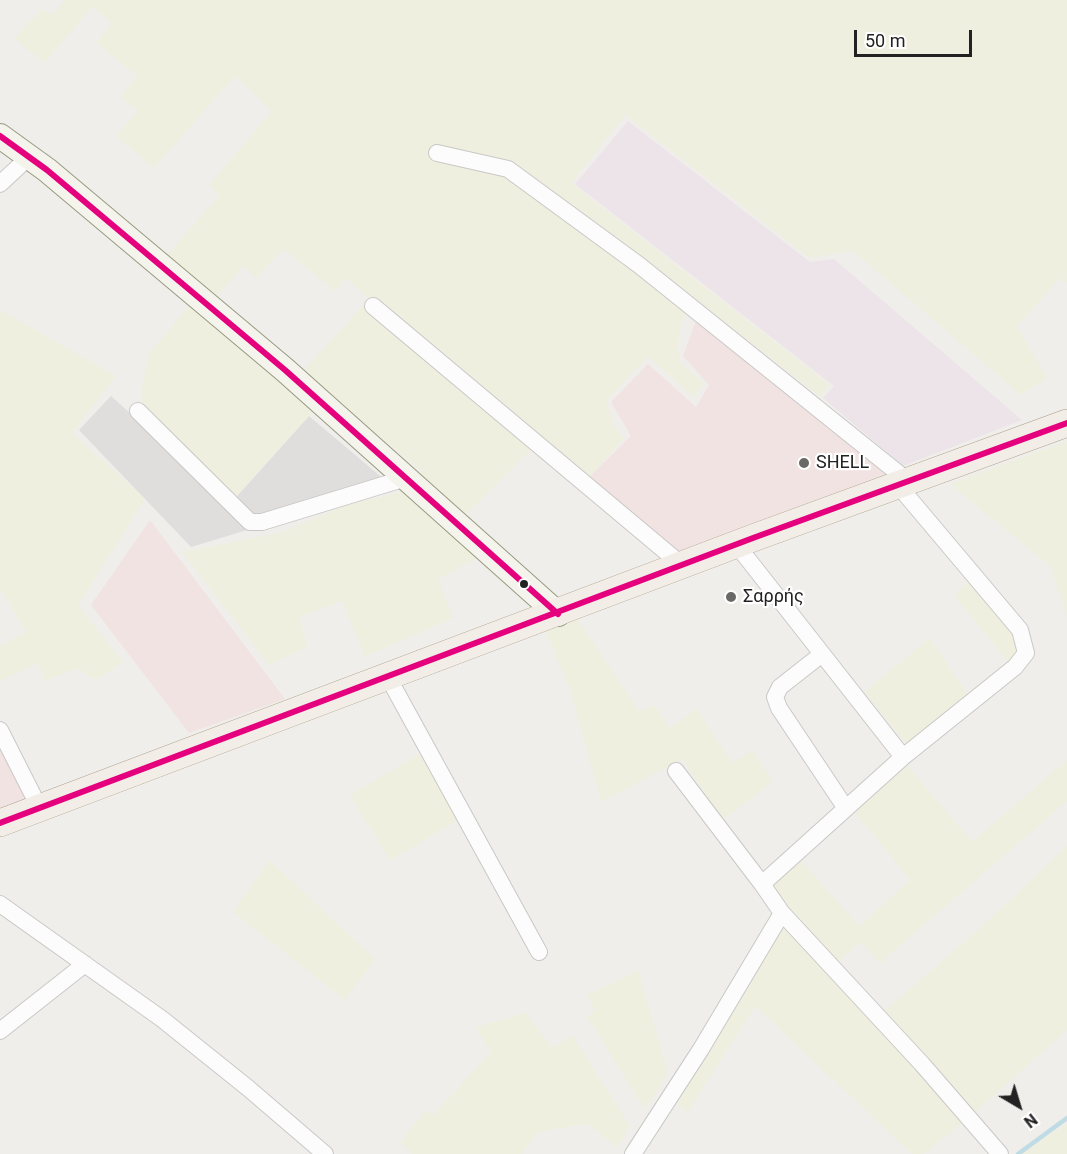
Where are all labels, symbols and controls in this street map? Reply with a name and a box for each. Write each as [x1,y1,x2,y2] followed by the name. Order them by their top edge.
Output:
[857,18,976,56] scale bar
[865,30,905,51] text: 50 m
[816,452,869,474] place label: SHELL
[797,456,811,470] marker: SHELL
[518,578,530,590] unlabelled marker
[743,586,804,608] place label: Σαρρής
[724,590,738,604] marker: Σαρρής
[989,1076,1049,1136] north arrow
[1020,1110,1041,1132] text: N

